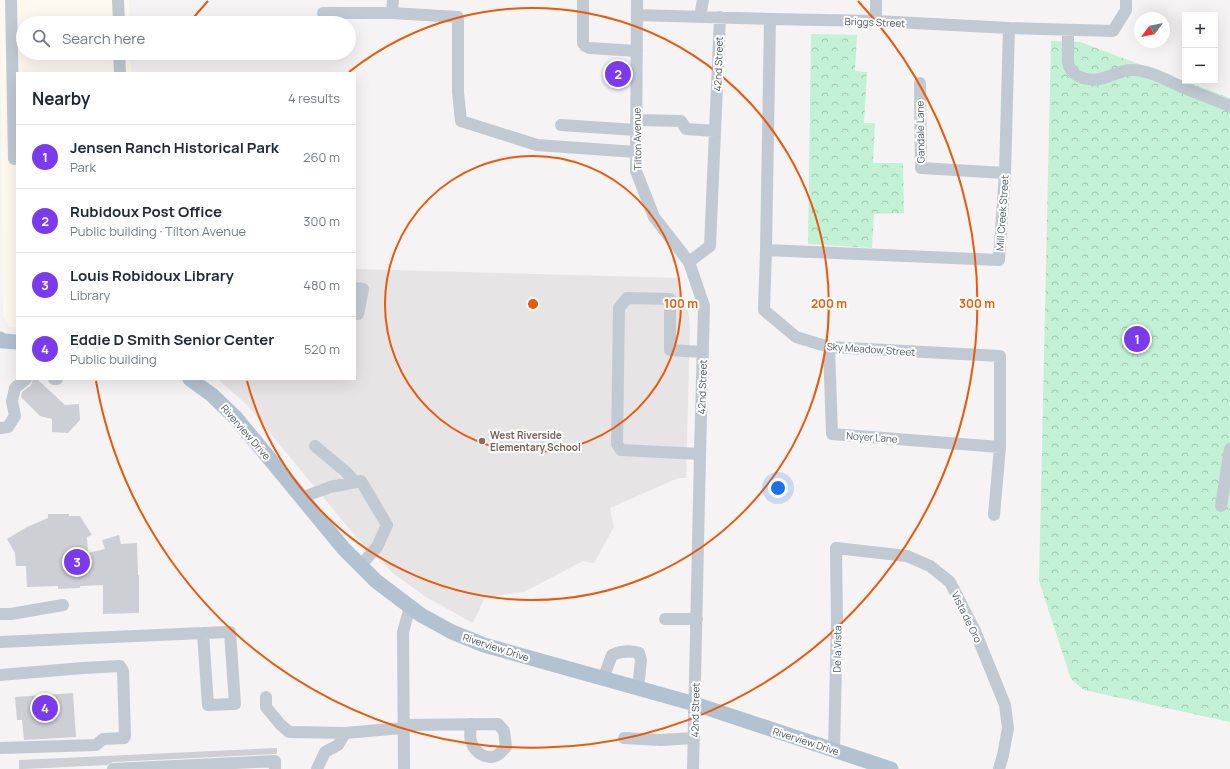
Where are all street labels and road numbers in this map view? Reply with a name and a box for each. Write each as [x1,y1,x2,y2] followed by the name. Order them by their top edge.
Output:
[845,14,905,30] street label: Briggs Street
[710,36,726,92] street label: 42nd Street
[912,100,928,163] street label: Gandale Lane
[629,107,645,170] street label: Tilton Avenue
[992,175,1012,251] street label: Mill Creek Street
[826,339,916,359] street label: Sky Meadow Street
[694,359,710,415] street label: 42nd Street
[218,401,274,463] street label: Riverview Drive
[846,428,898,446] street label: Noyer Lane
[949,589,985,645] street label: Vista de Oro
[830,625,844,673] street label: De la Vista
[461,630,531,664] street label: Riverview Drive
[688,682,702,738] street label: 42nd Street
[771,724,841,758] street label: Riverview Drive

